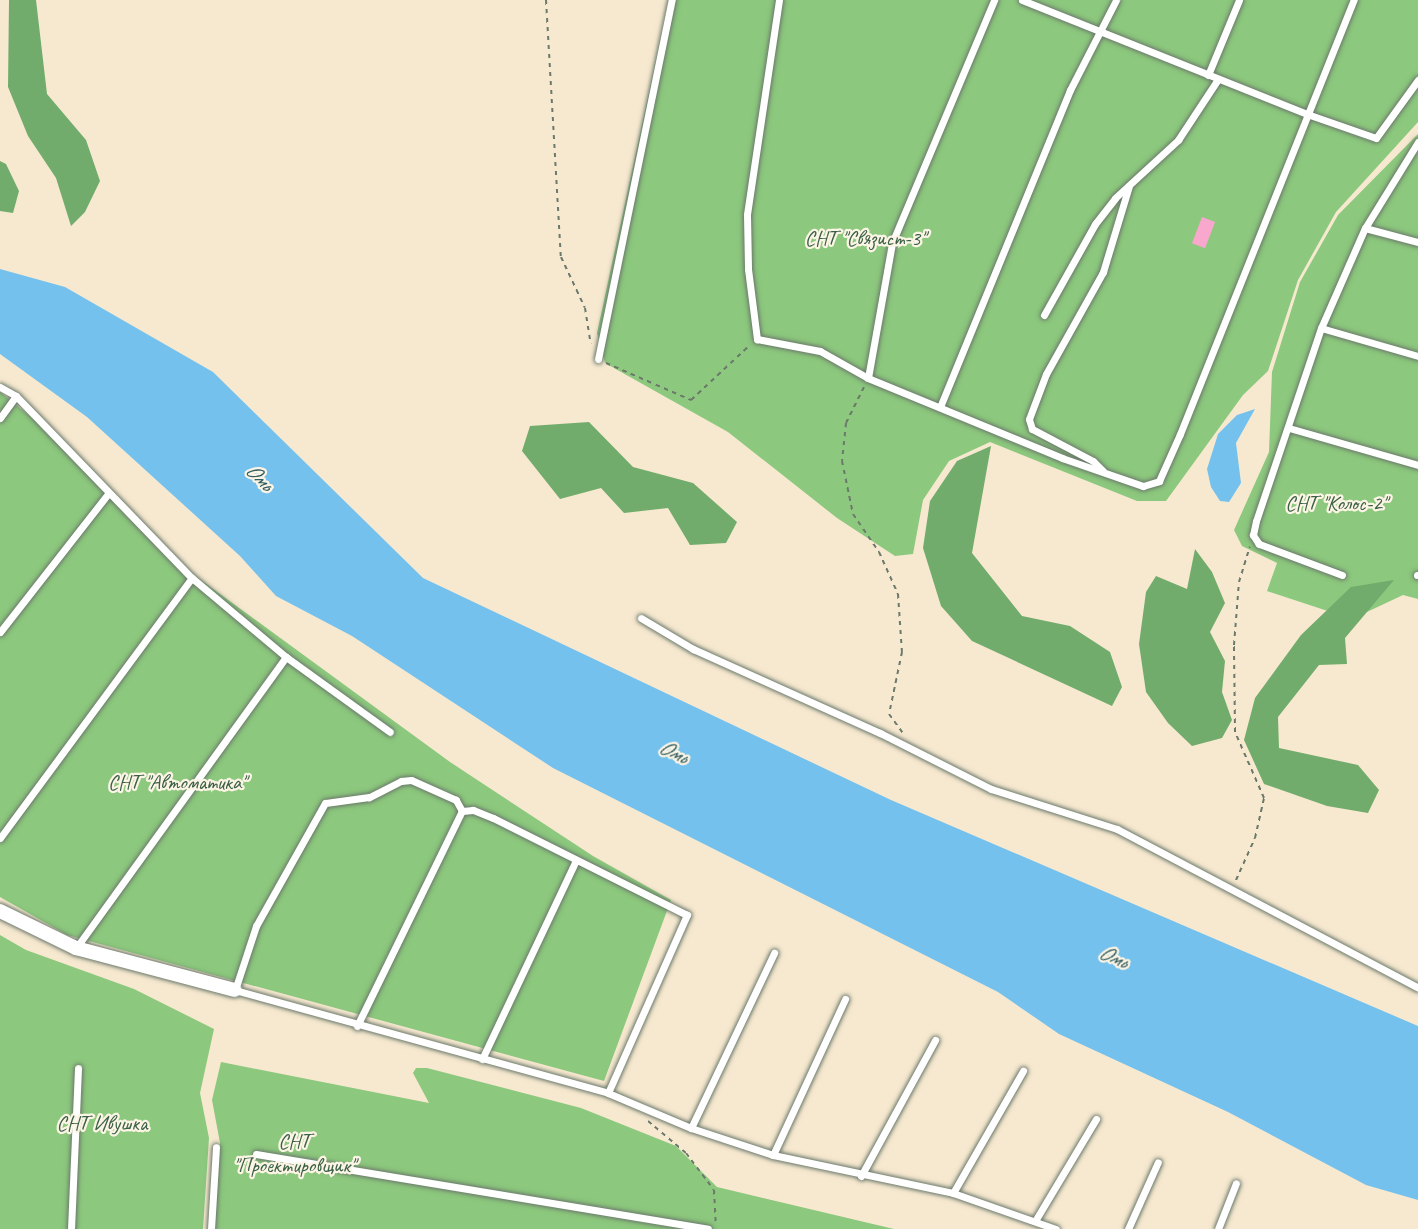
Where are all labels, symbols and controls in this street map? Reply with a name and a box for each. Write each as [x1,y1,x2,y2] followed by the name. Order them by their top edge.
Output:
[805,225,925,251] park label: СНТ "Связист-3"
[240,458,278,496] water label: Омь
[1285,490,1387,516] park label: СНТ "Колос-2"
[654,734,692,770] water label: Омь
[108,769,246,795] park label: СНТ "Автоматика"
[1095,939,1131,975] water label: Омь
[57,1110,147,1136] park label: СНТ Ивушка
[233,1128,355,1178] park label: СНТ "Проектировщик"

